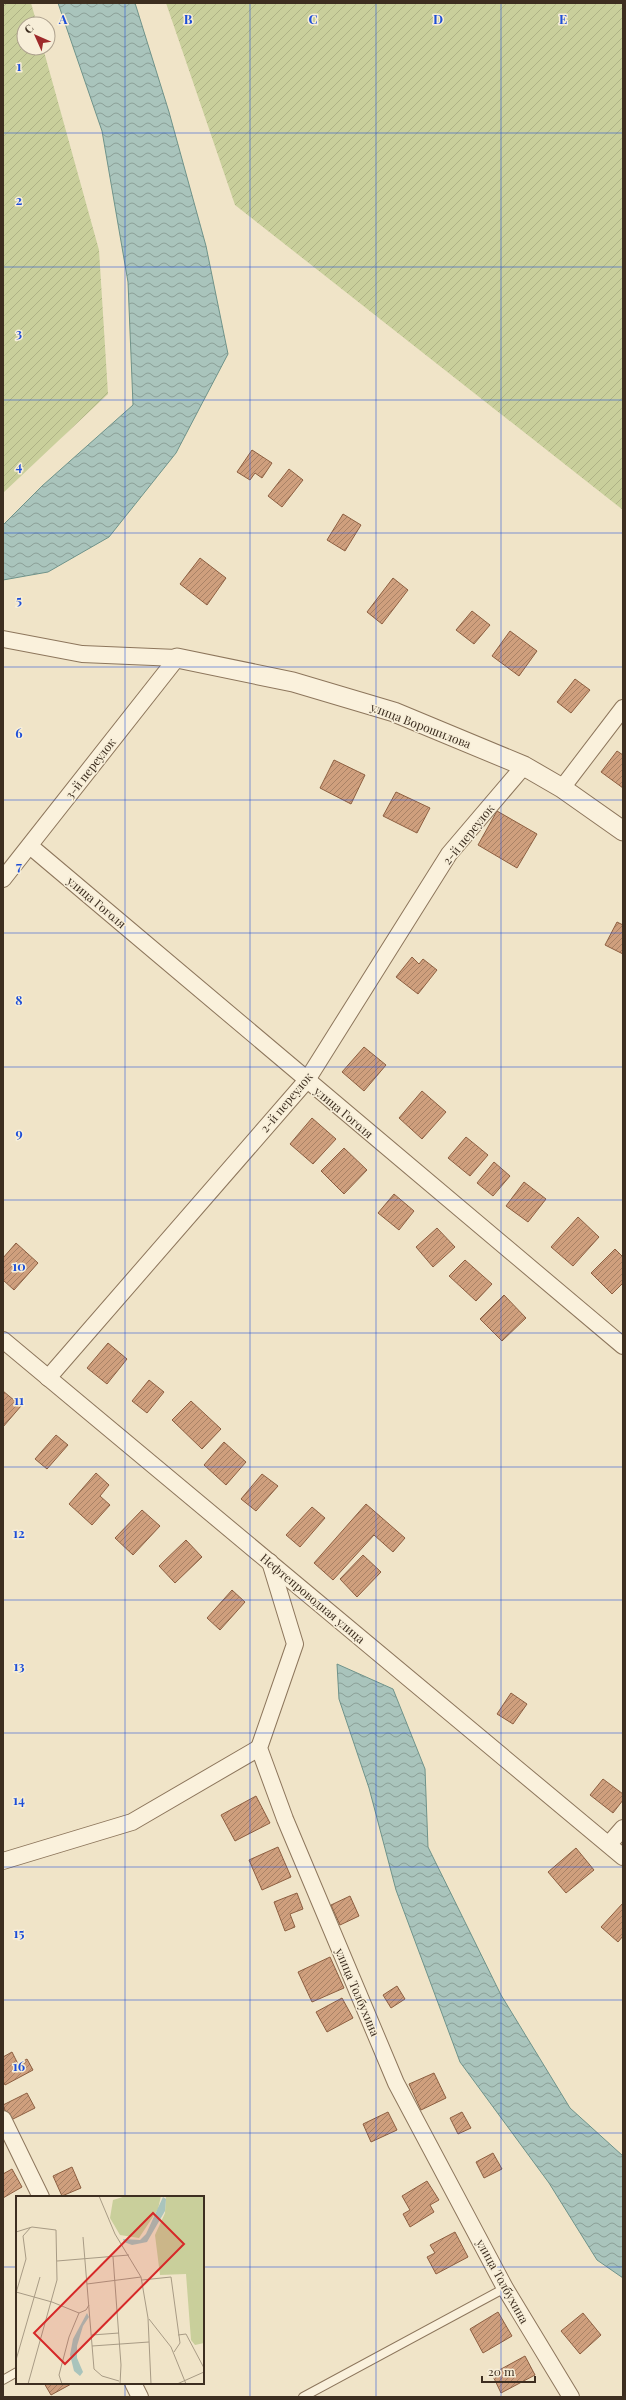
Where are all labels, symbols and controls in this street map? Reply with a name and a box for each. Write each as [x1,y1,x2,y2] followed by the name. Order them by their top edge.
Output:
[58,10,68,27] text: A
[184,10,193,27] text: B
[308,10,318,27] text: C
[433,10,443,27] text: D
[559,10,567,27] text: E
[16,16,56,56] north arrow
[21,20,37,37] text: С
[17,57,22,74] text: 1
[16,191,23,208] text: 2
[16,324,22,341] text: 3
[16,457,23,474] text: 4
[16,591,22,608] text: 5
[367,698,474,752] street label: улица Ворошилова
[15,724,23,741] text: 6
[61,734,119,802] street label: 3-й переулок
[439,800,497,868] street label: 2-й переулок
[16,857,22,874] text: 7
[63,872,130,932] street label: улица Гоголя
[15,991,23,1008] text: 8
[256,1069,316,1135] street label: 2-й переулок
[310,1082,377,1142] street label: улица Гоголя
[15,1124,23,1141] text: 9
[12,1257,26,1274] text: 10
[14,1391,24,1408] text: 11
[13,1524,25,1541] text: 12
[257,1549,369,1647] street label: Нефтепроводная улица
[13,1657,25,1674] text: 13
[13,1791,25,1808] text: 14
[14,1924,24,1941] text: 15
[332,1945,384,2038] street label: улица Толбухина
[13,2057,25,2074] text: 16
[16,2196,204,2384] inset map
[473,2235,533,2326] street label: улица Толбухина
[482,2358,535,2384] scale bar
[488,2363,515,2379] text: 20 m

